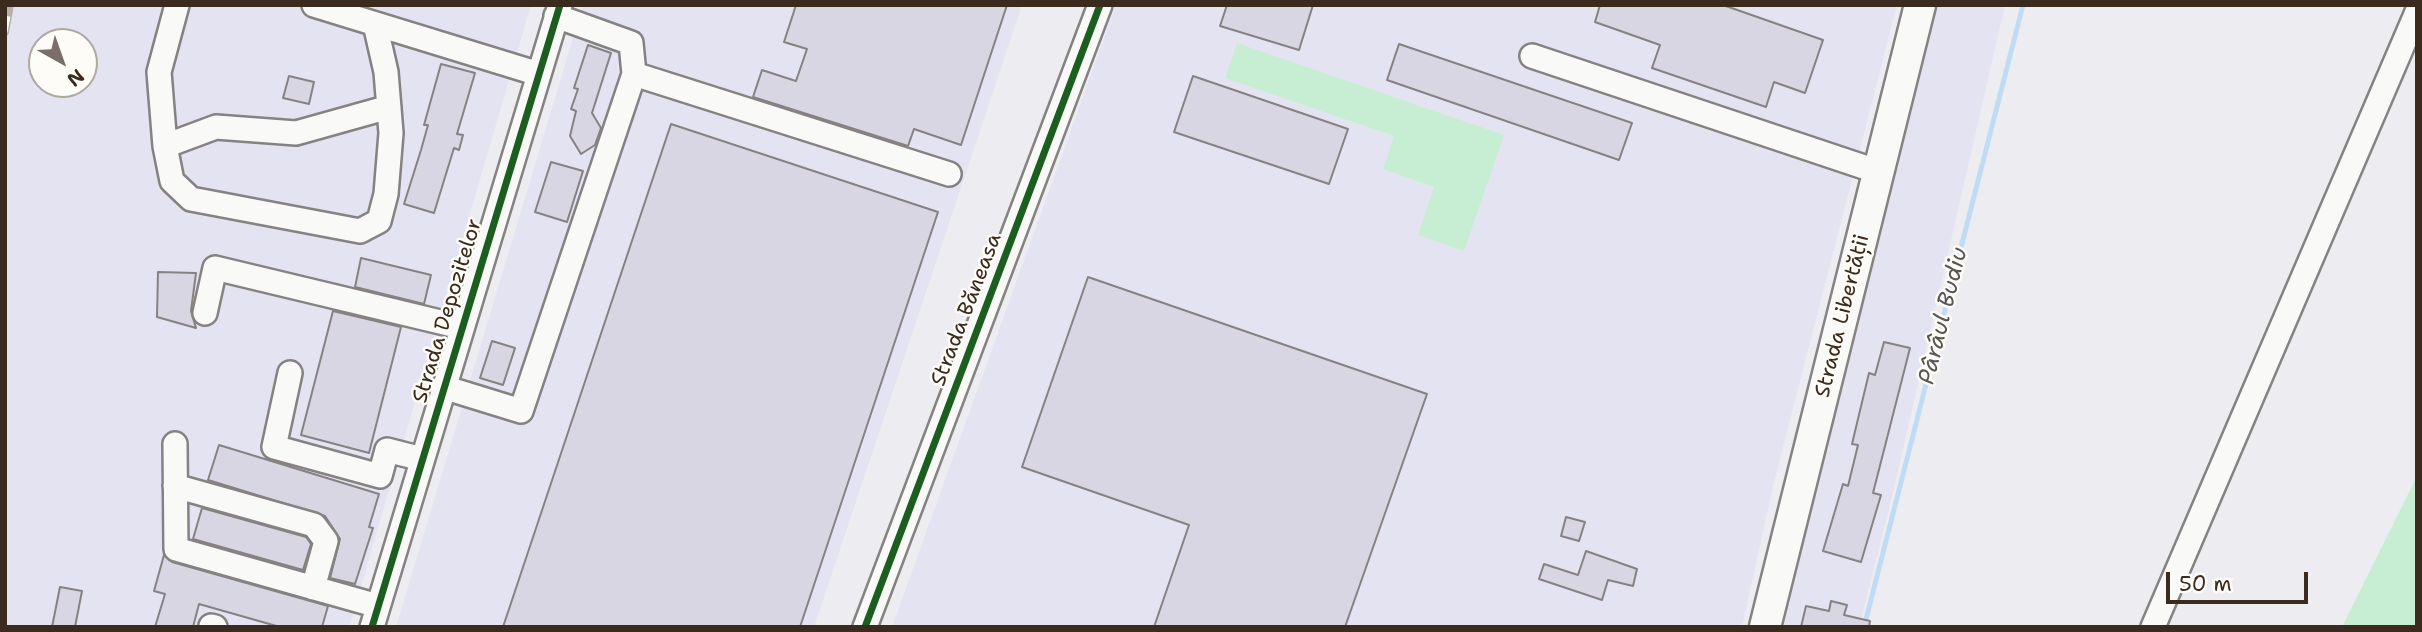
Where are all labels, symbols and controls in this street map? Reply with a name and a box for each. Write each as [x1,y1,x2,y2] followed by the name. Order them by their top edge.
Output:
[28,28,98,98] north arrow
[62,64,89,92] text: N
[408,216,488,406] street label: Strada Depozitelor
[926,230,1008,390] street label: Strada Băneasa
[1811,232,1875,400] street label: Strada Libertății
[1914,245,1974,387] water label: Pârâul Budiu
[2170,558,2312,602] scale bar
[2179,570,2232,598] text: 50 m

